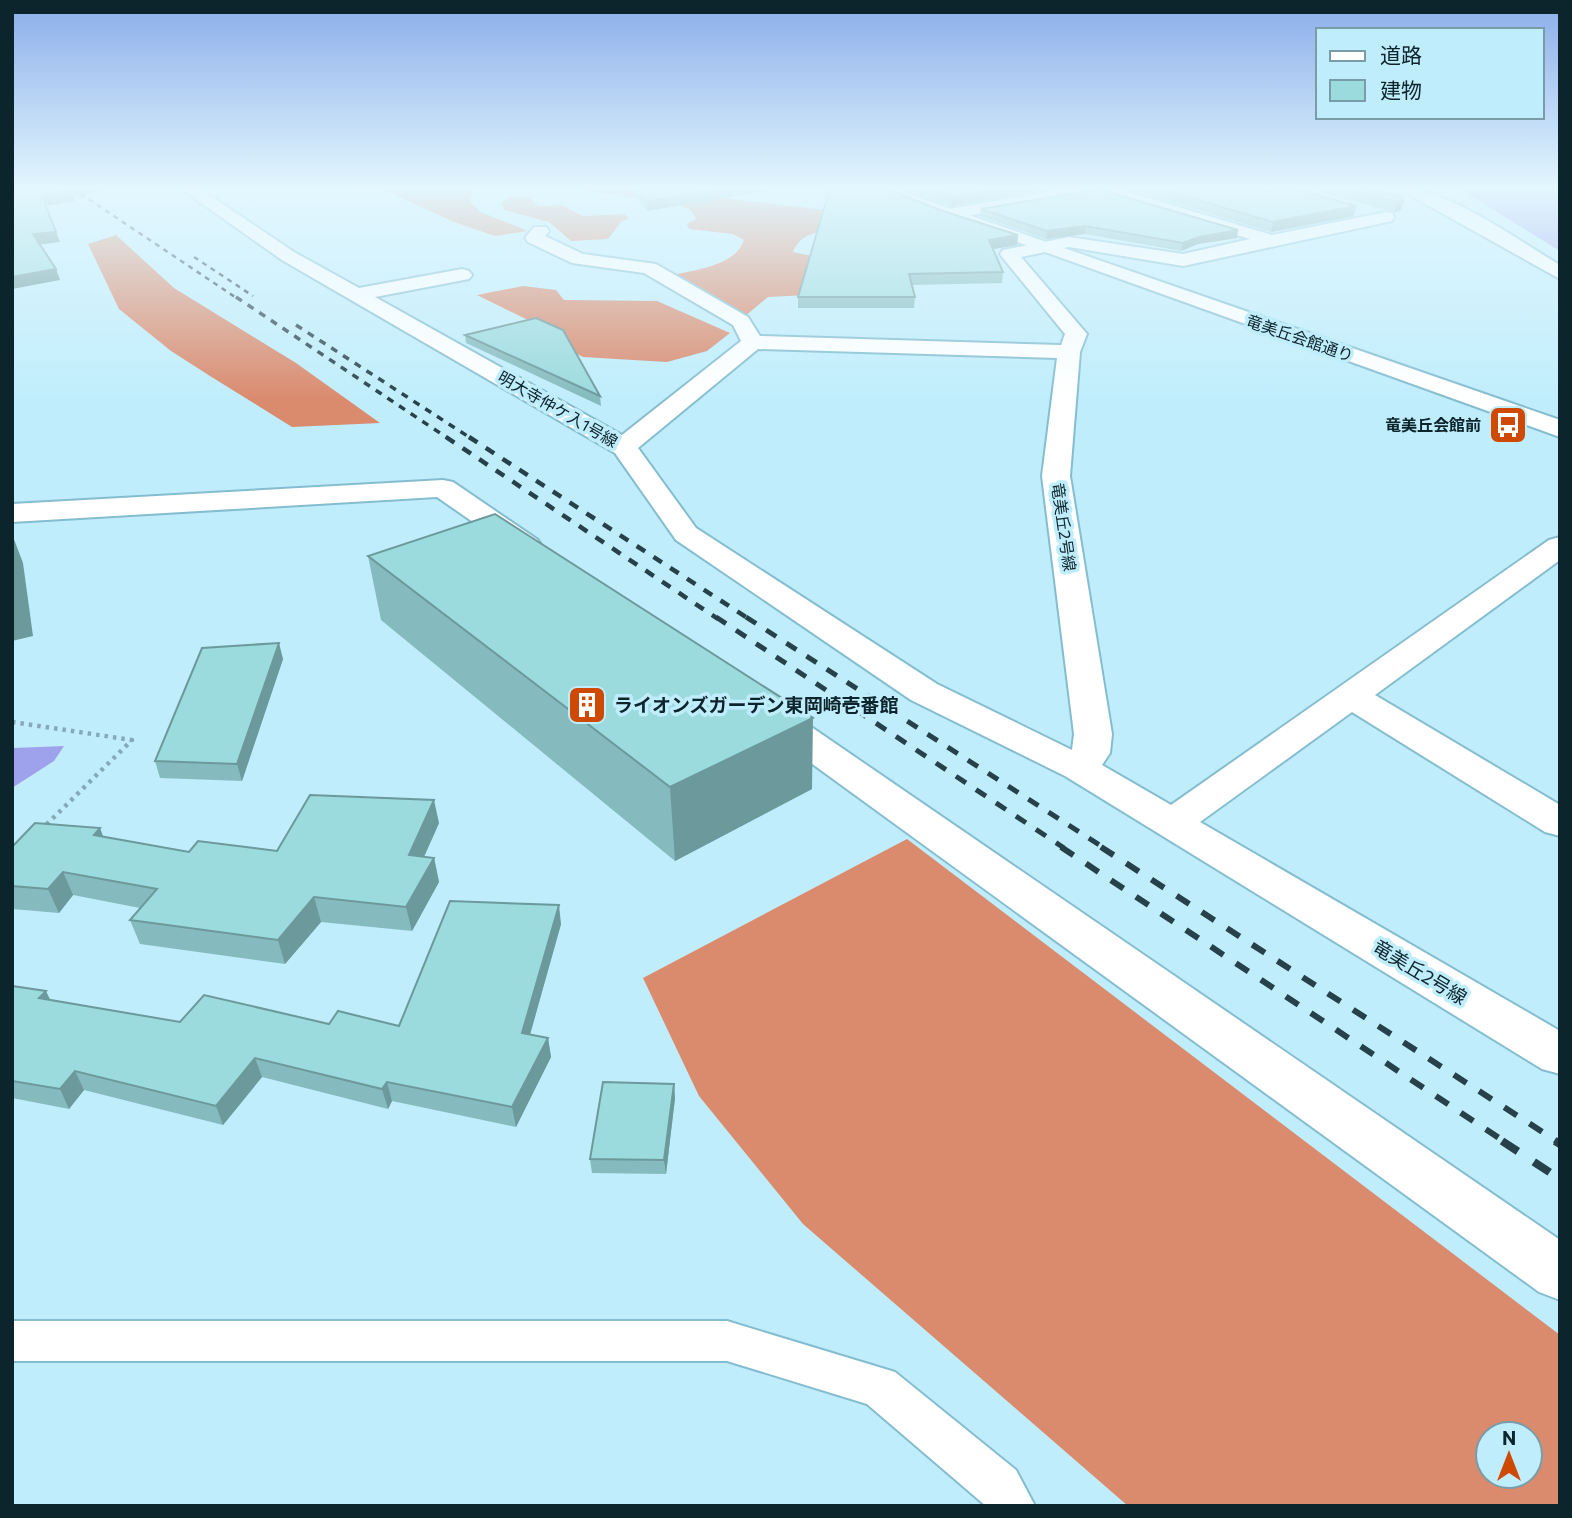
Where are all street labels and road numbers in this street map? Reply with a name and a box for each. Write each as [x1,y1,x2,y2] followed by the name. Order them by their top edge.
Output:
[1244,310,1356,365] street label: 竜美丘会館通り
[495,367,621,451] street label: 明大寺仲ケ入1号線
[1049,482,1080,572] street label: 竜美丘2号線
[1369,935,1471,1009] street label: 竜美丘2号線

